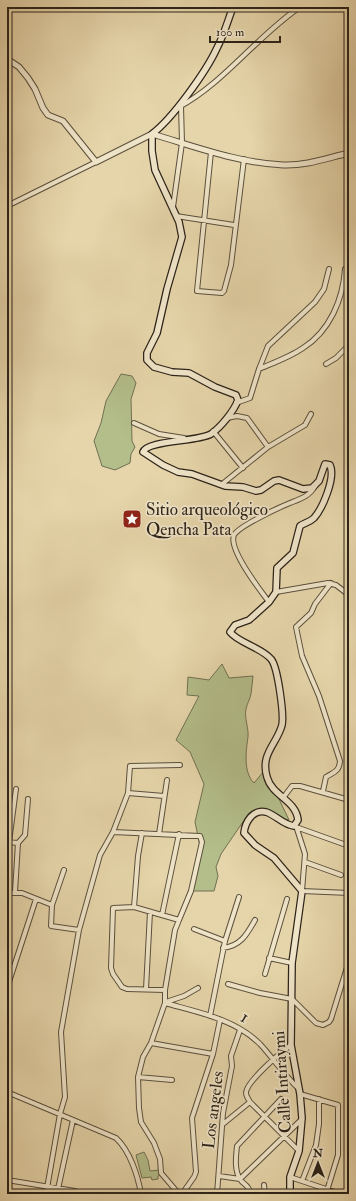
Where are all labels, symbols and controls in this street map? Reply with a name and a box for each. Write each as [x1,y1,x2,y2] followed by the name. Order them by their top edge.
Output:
[210,18,280,44] scale bar
[216,25,245,40] text: 100 m
[146,499,268,540] place label: Sitio arqueológico Qencha Pata
[121,508,143,530] place icon: Sitio arqueológico Qencha Pata
[237,1006,253,1028] street label: 1
[268,1030,297,1134] street label: Calle Intiraymi
[198,1070,228,1150] street label: Los angeles
[298,1143,338,1183] north arrow
[312,1147,324,1160] text: N

